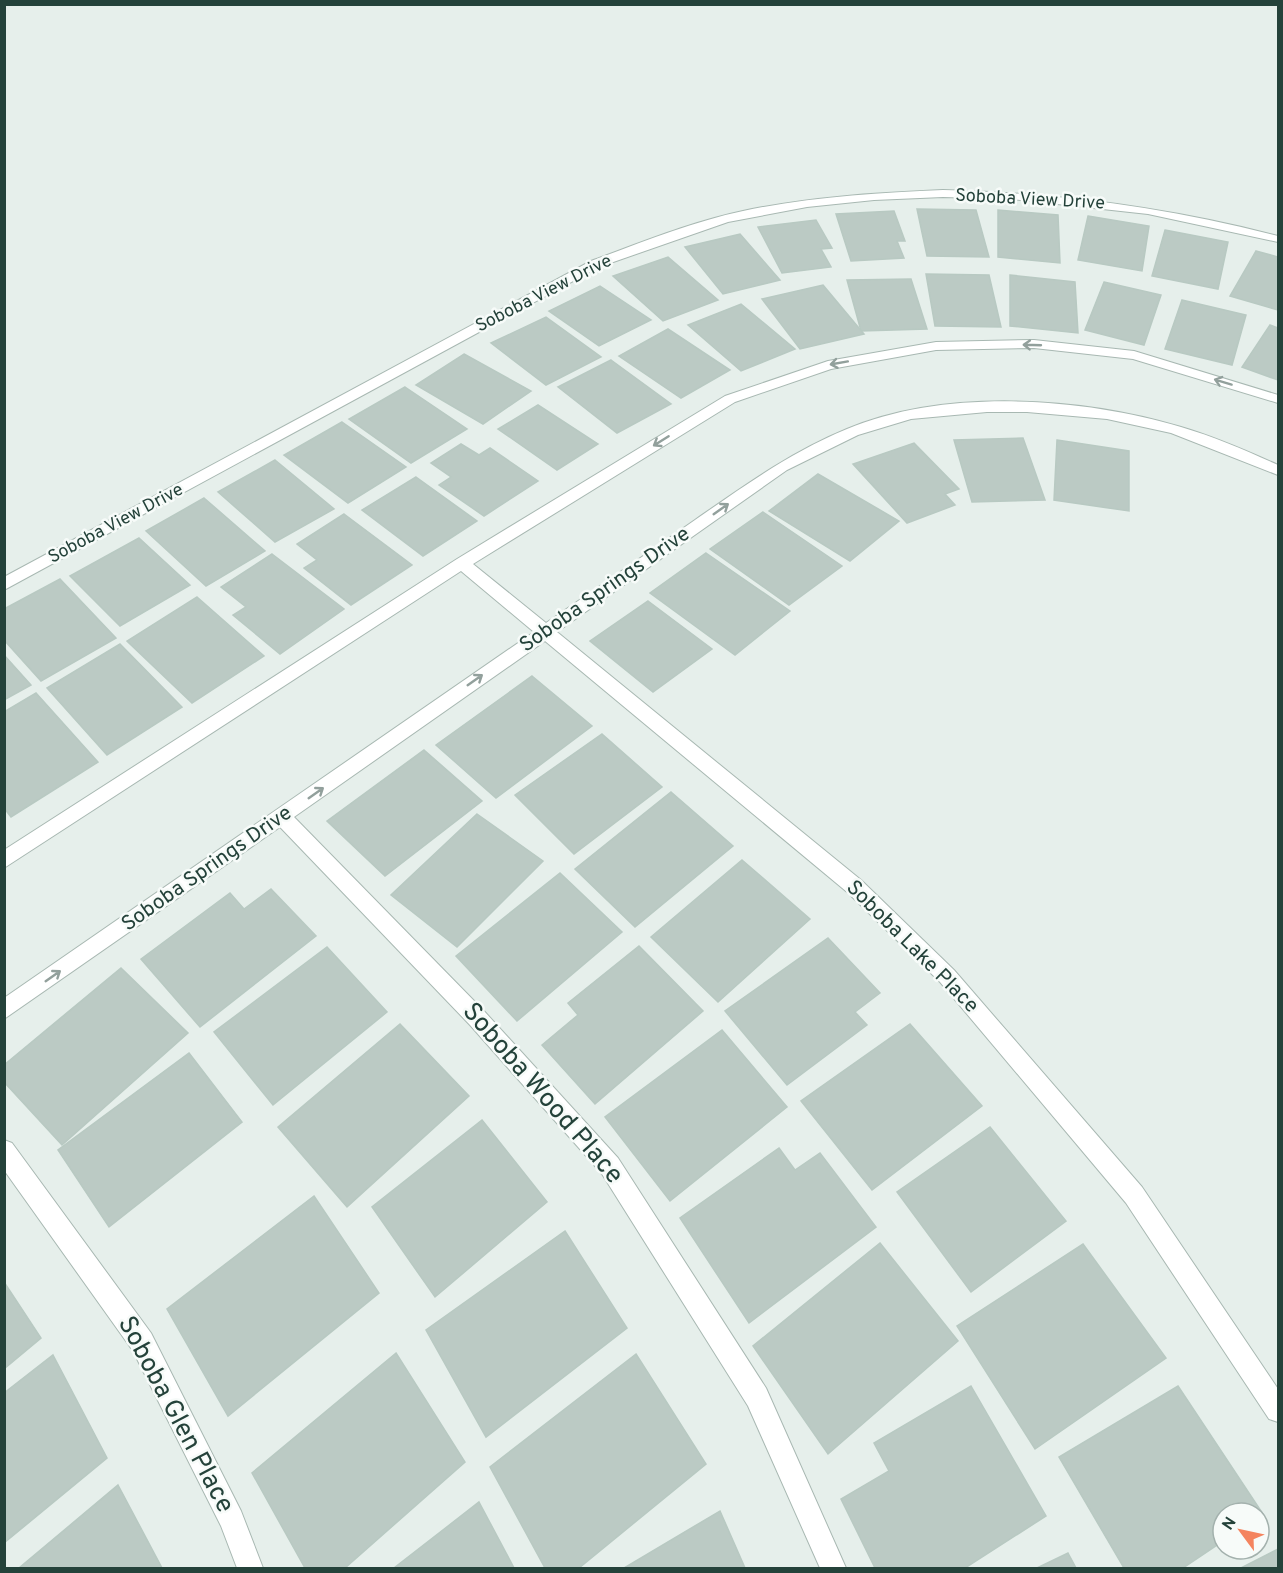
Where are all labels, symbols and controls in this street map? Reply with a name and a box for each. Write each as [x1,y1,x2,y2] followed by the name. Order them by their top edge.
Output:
[955,185,1105,215] street label: Soboba View Drive
[472,250,616,338] street label: Soboba View Drive
[1023,339,1043,350] one-way arrow
[829,358,849,369] one-way arrow
[1214,376,1233,387] one-way arrow
[653,435,670,447] one-way arrow
[44,479,188,569] street label: Soboba View Drive
[713,503,729,515] one-way arrow
[514,521,696,659] street label: Soboba Springs Drive
[467,674,483,686] one-way arrow
[307,787,323,799] one-way arrow
[116,800,298,938] street label: Soboba Springs Drive
[840,875,984,1019] street label: Soboba Lake Place
[44,970,60,982] one-way arrow
[454,996,630,1192] street label: Soboba Wood Place
[109,1311,241,1519] street label: Soboba Glen Place
[1211,1501,1271,1561] north arrow
[1219,1514,1242,1534] text: N

